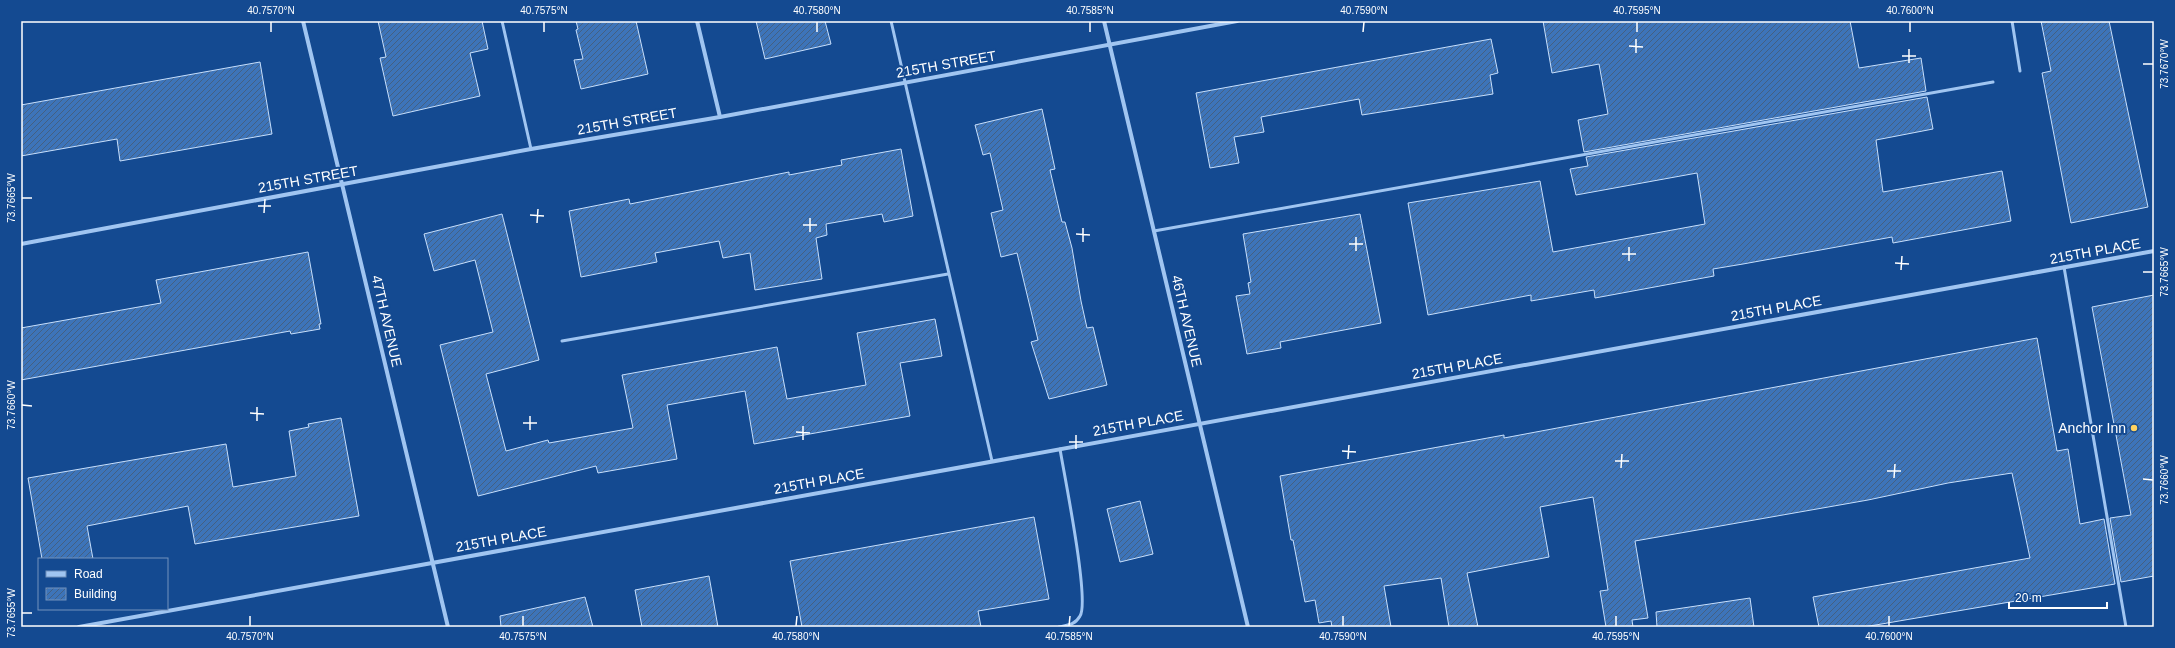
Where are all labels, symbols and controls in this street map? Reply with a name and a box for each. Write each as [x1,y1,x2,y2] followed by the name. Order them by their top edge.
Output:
[247,5,295,16] text: 40.7570°N
[520,5,568,16] text: 40.7575°N
[793,5,841,16] text: 40.7580°N
[1066,5,1114,16] text: 40.7585°N
[1340,5,1388,16] text: 40.7590°N
[1613,5,1661,16] text: 40.7595°N
[1886,5,1934,16] text: 40.7600°N
[2159,39,2170,89] text: 73.7670°W
[895,47,998,81] street label: 215TH STREET
[576,104,679,138] street label: 215TH STREET
[257,162,360,196] street label: 215TH STREET
[6,173,17,223] text: 73.7665°W
[2048,235,2142,267] street label: 215TH PLACE
[2159,247,2170,297] text: 73.7665°W
[369,273,405,369] street label: 47TH AVENUE
[1169,273,1205,369] street label: 46TH AVENUE
[1729,292,1823,324] street label: 215TH PLACE
[1410,350,1504,382] street label: 215TH PLACE
[6,380,17,430] text: 73.7660°W
[1091,407,1185,439] street label: 215TH PLACE
[2058,420,2126,436] place label: Anchor Inn
[2129,423,2139,433] marker: Anchor Inn
[2159,455,2170,505] text: 73.7660°W
[772,465,866,497] street label: 215TH PLACE
[454,523,548,555] street label: 215TH PLACE
[38,558,168,610] legend
[74,567,103,581] text: Road
[2009,584,2107,610] scale bar
[74,587,117,601] text: Building
[6,588,17,638] text: 73.7655°W
[2015,591,2042,605] text: 20 m
[226,631,274,642] text: 40.7570°N
[499,631,547,642] text: 40.7575°N
[772,631,820,642] text: 40.7580°N
[1045,631,1093,642] text: 40.7585°N
[1319,631,1367,642] text: 40.7590°N
[1592,631,1640,642] text: 40.7595°N
[1865,631,1913,642] text: 40.7600°N

